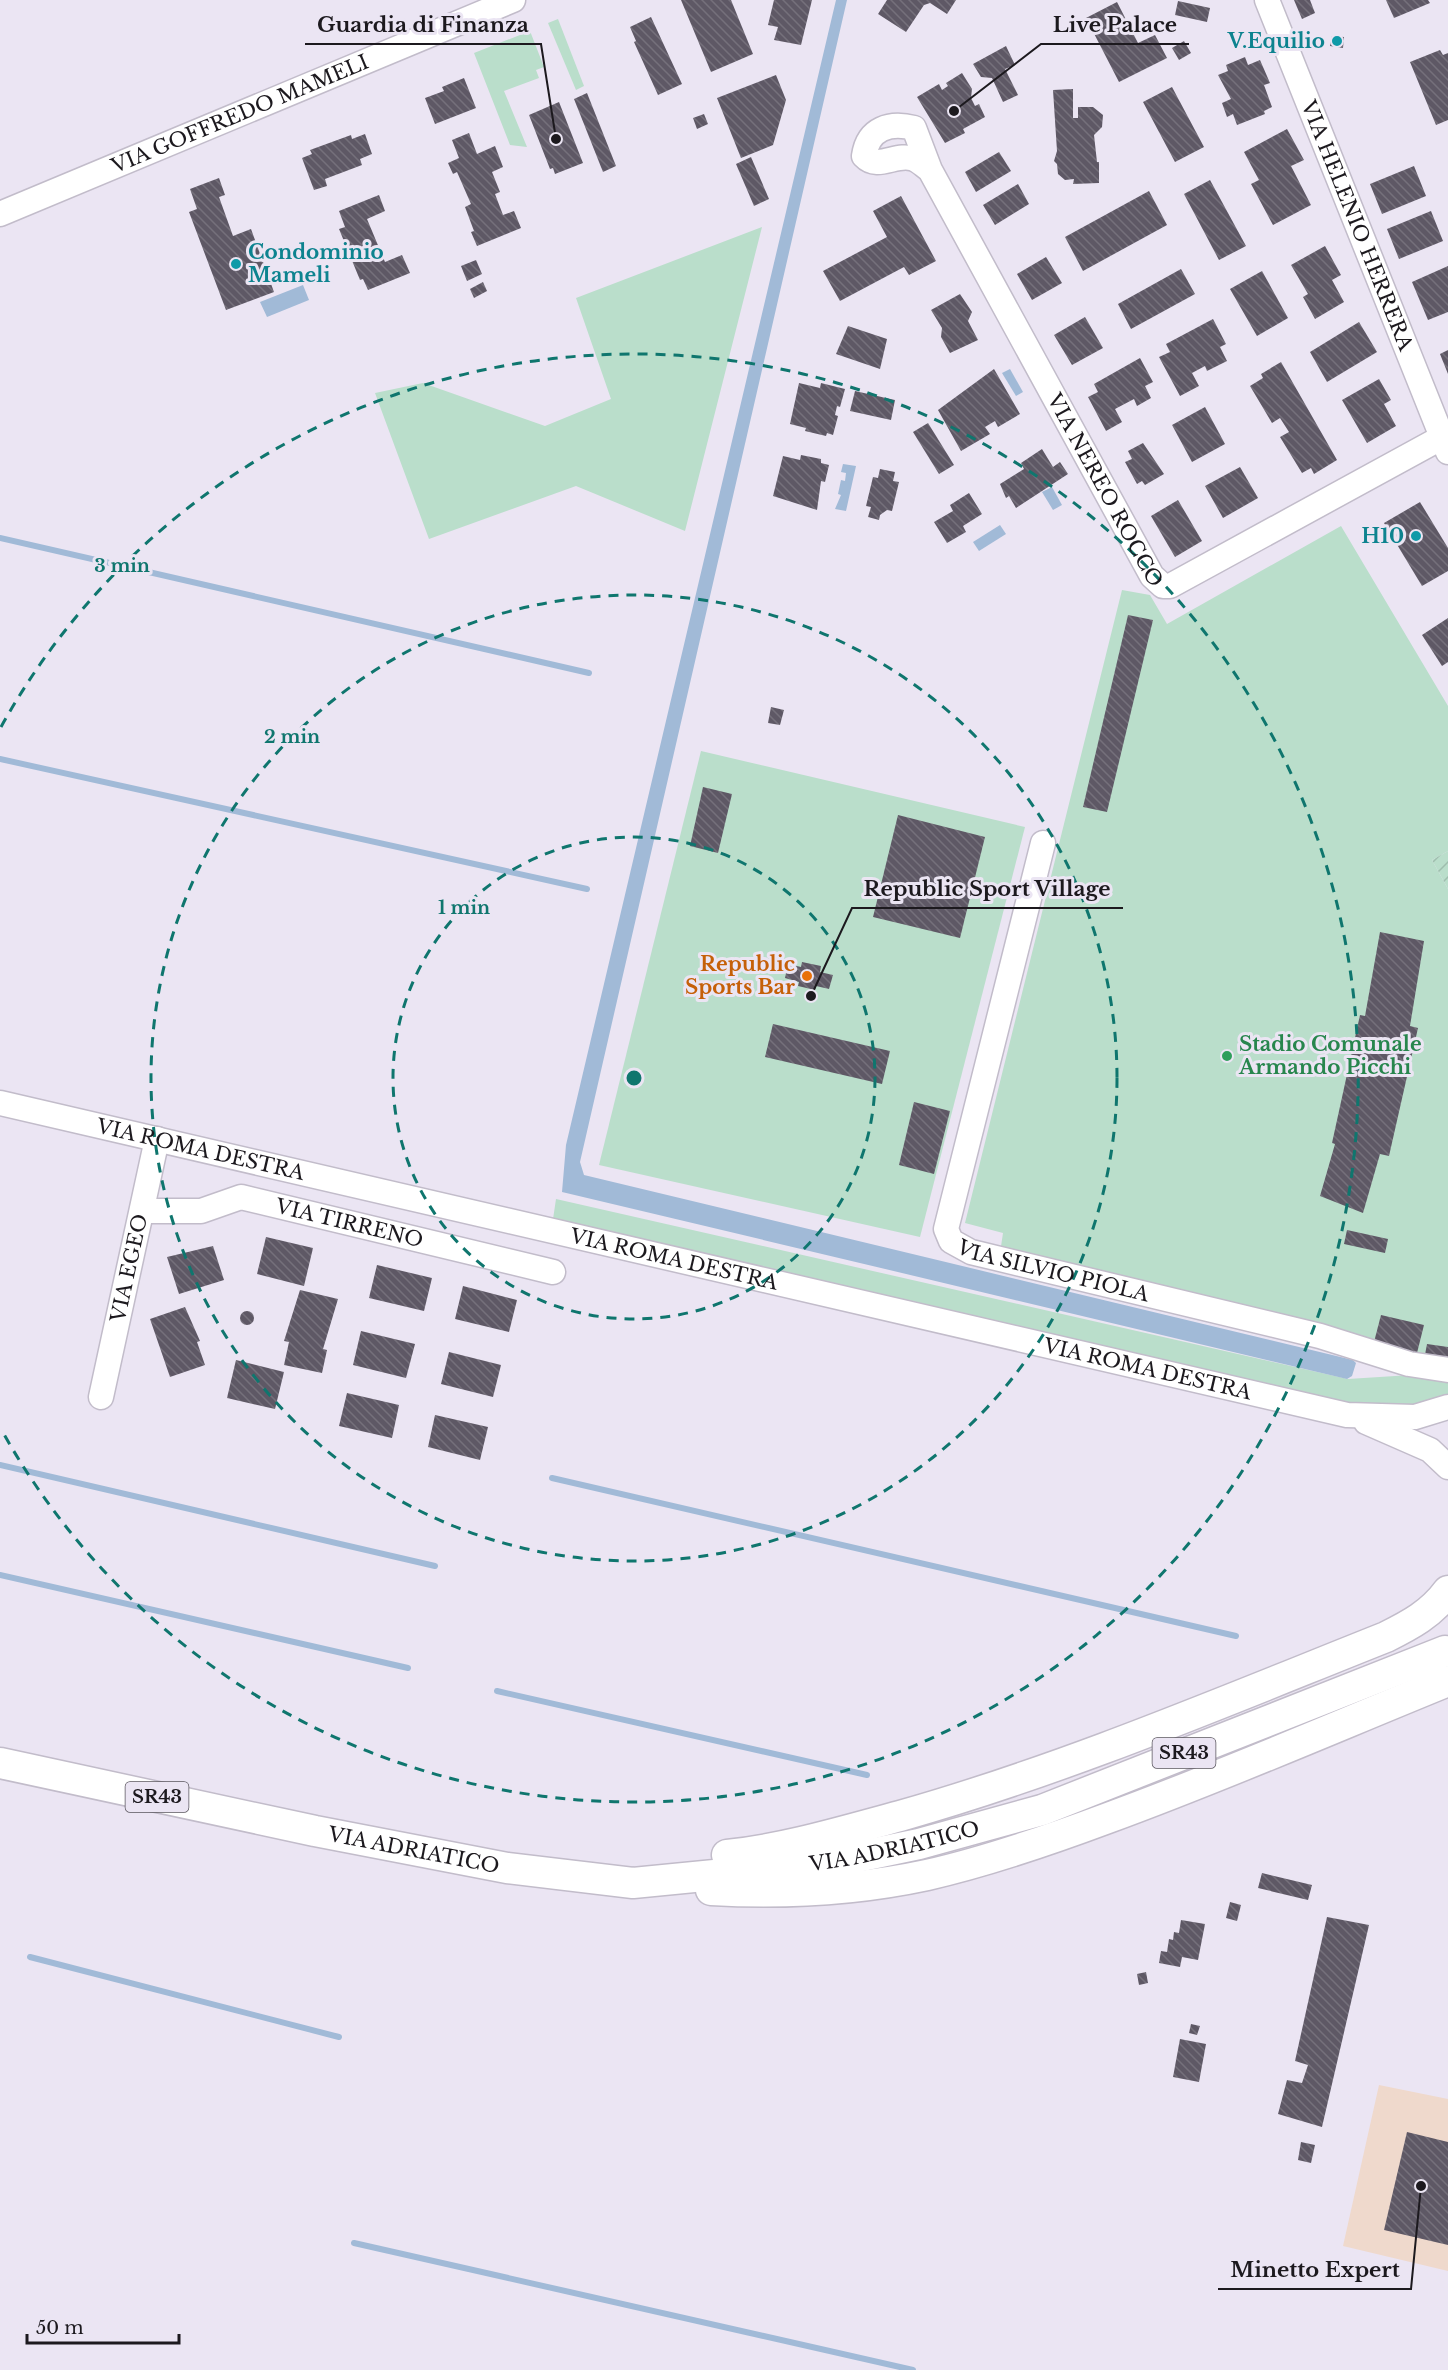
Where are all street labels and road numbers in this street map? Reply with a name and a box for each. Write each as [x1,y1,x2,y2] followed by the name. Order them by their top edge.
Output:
[107,50,372,179] street label: VIA GOFFREDO MAMELI
[1296,96,1418,355] street label: VIA HELENIO HERRERA
[1042,388,1168,592] street label: VIA NEREO ROCCO
[93,1114,307,1185] street label: VIA ROMA DESTRA
[272,1194,426,1252] street label: VIA TIRRENO
[105,1212,152,1325] street label: VIA EGEO
[567,1223,781,1295] street label: VIA ROMA DESTRA
[952,1234,1152,1307] street label: VIA SILVIO PIOLA
[1040,1333,1254,1405] street label: VIA ROMA DESTRA
[1152,1738,1216,1768] road number: SR43
[126,1782,188,1812] road number: SR43
[807,1816,982,1876] street label: VIA ADRIATICO
[325,1822,501,1878] street label: VIA ADRIATICO

